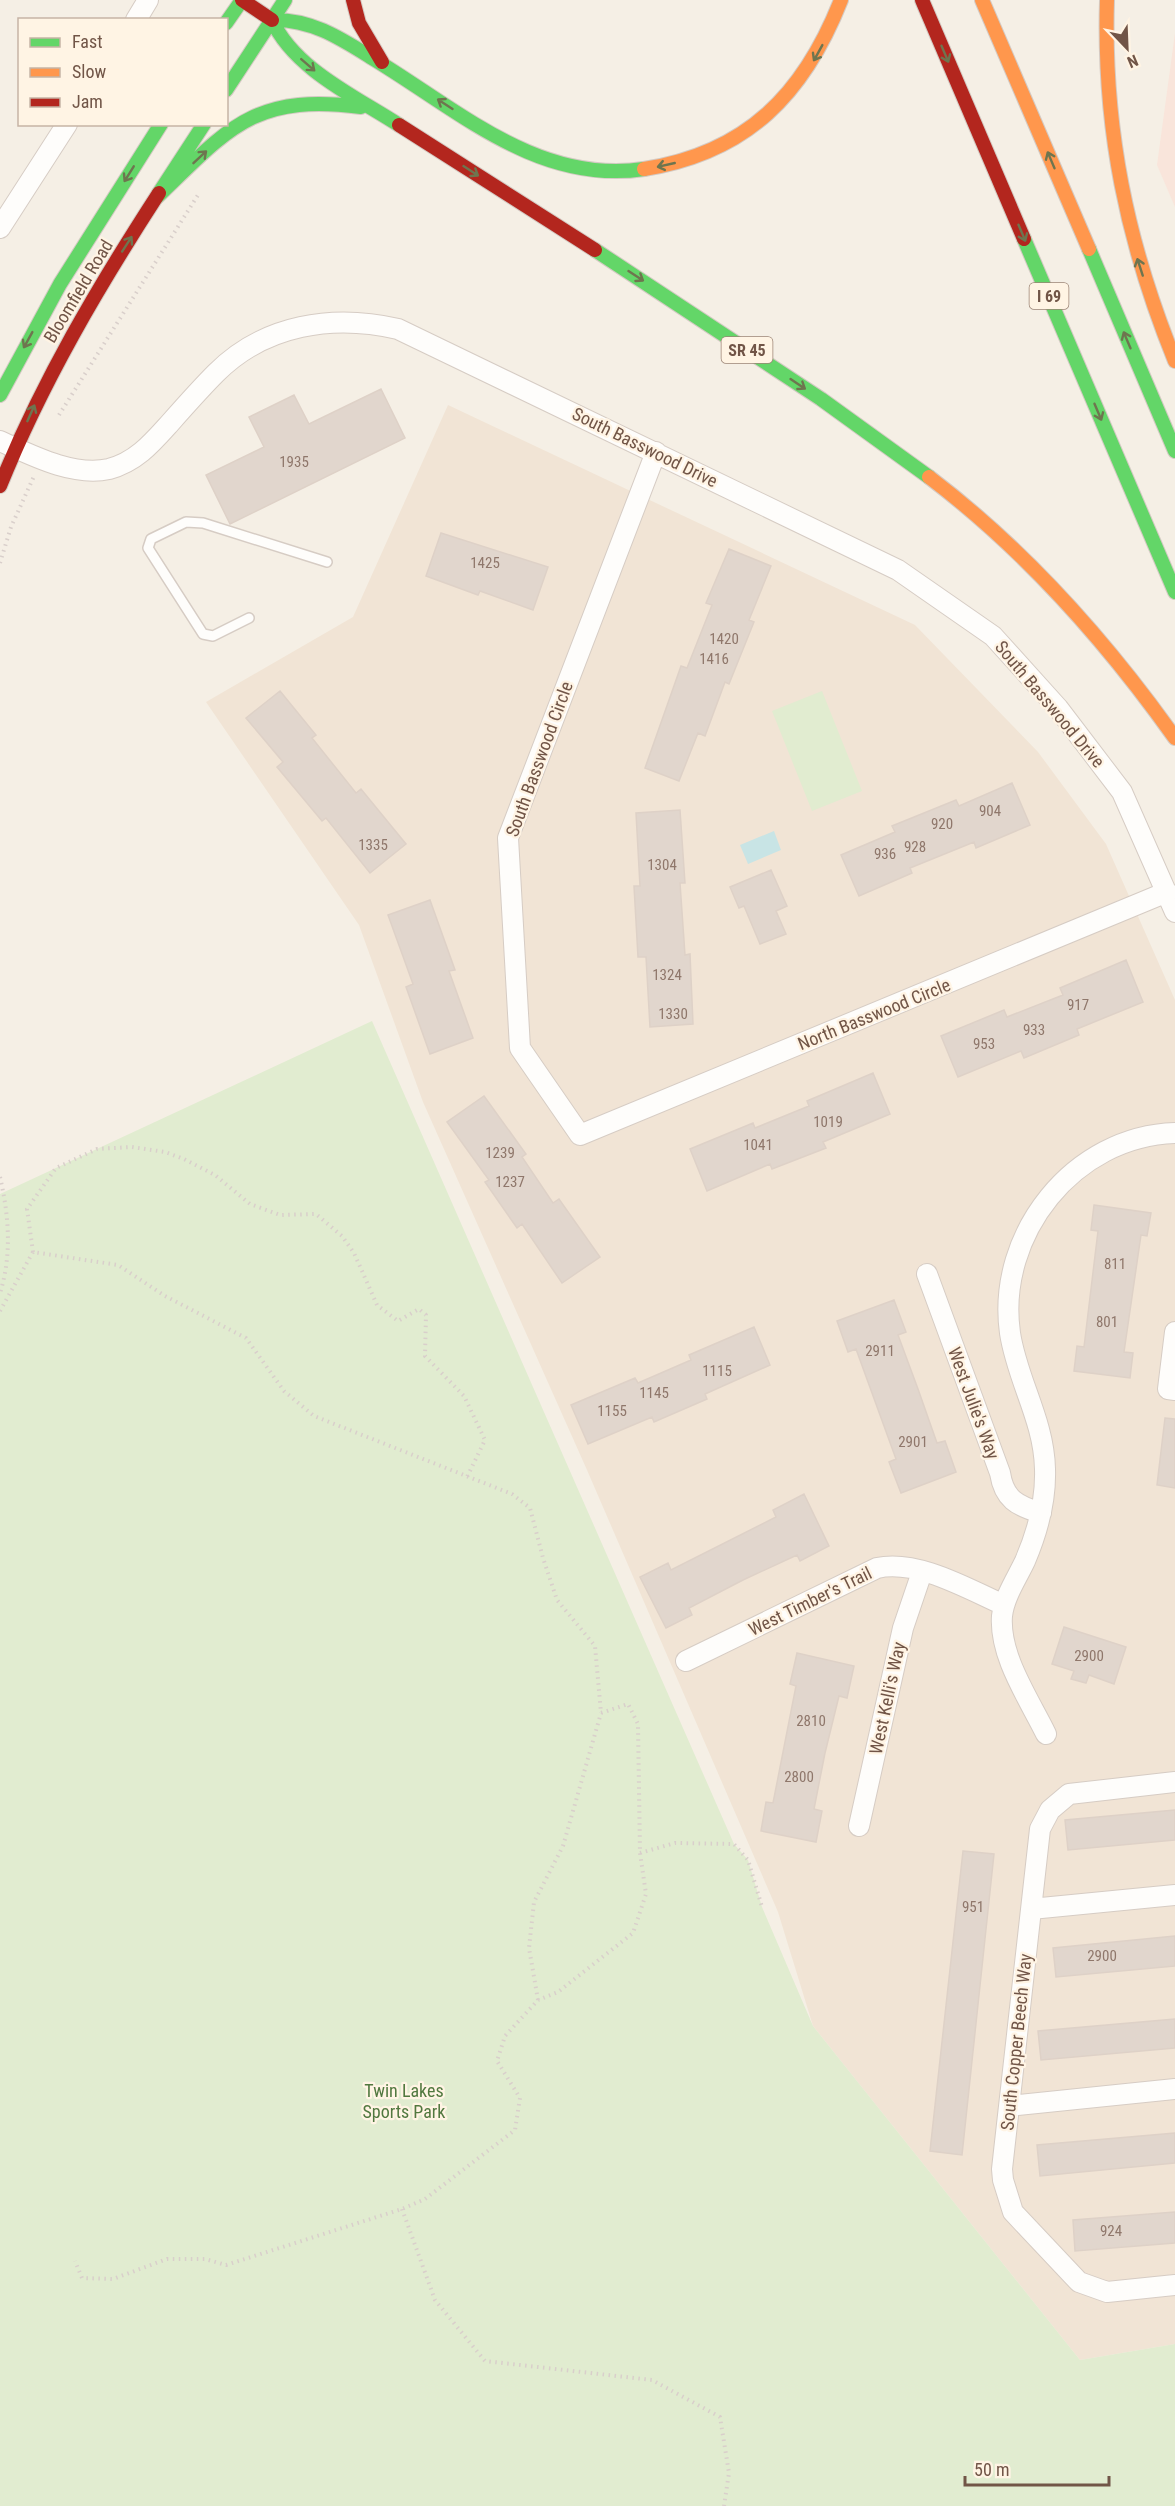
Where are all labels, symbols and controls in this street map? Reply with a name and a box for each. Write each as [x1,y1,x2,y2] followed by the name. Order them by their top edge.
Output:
[18,18,228,126] legend
[1097,18,1157,78] north arrow
[72,31,103,52] text: Fast
[812,44,823,62] one-way arrow
[940,44,951,62] one-way arrow
[1124,51,1141,72] text: N
[300,58,316,71] one-way arrow
[72,61,107,82] text: Slow
[72,91,103,112] text: Jam
[437,98,454,110] one-way arrow
[192,150,207,164] one-way arrow
[1044,152,1056,170] one-way arrow
[657,160,676,172] one-way arrow
[123,165,135,182] one-way arrow
[463,165,480,178] one-way arrow
[1017,224,1028,242] one-way arrow
[121,235,134,252] one-way arrow
[39,236,117,346] street label: Bloomfield Road
[1134,258,1145,277] one-way arrow
[627,270,644,283] one-way arrow
[1030,283,1068,309] road number: I 69
[22,331,34,348] one-way arrow
[1121,331,1132,349] one-way arrow
[722,337,772,363] road number: SR 45
[789,378,806,390] one-way arrow
[569,403,721,491] street label: South Basswood Drive
[1093,403,1105,421] one-way arrow
[26,405,38,423] one-way arrow
[279,453,309,471] house number: 1935
[470,554,500,572] house number: 1425
[709,630,739,648] house number: 1420
[991,636,1109,772] street label: South Basswood Drive
[699,650,729,668] house number: 1416
[501,679,577,839] street label: South Basswood Circle
[979,802,1001,820] house number: 904
[931,815,953,833] house number: 920
[358,836,388,854] house number: 1335
[904,838,926,856] house number: 928
[874,845,896,863] house number: 936
[647,856,677,874] house number: 1304
[652,966,682,984] house number: 1324
[795,974,953,1054] street label: North Basswood Circle
[1067,996,1089,1014] house number: 917
[658,1005,688,1023] house number: 1330
[1023,1021,1045,1039] house number: 933
[973,1035,995,1053] house number: 953
[813,1113,843,1131] house number: 1019
[743,1136,773,1154] house number: 1041
[485,1144,515,1162] house number: 1239
[495,1173,525,1191] house number: 1237
[1104,1255,1126,1273] house number: 811
[1096,1313,1118,1331] house number: 801
[865,1342,895,1360] house number: 2911
[944,1344,1004,1462] street label: West Julie's Way
[702,1362,732,1380] house number: 1115
[639,1384,669,1402] house number: 1145
[597,1402,627,1420] house number: 1155
[898,1433,928,1451] house number: 2901
[745,1562,875,1640] street label: West Timber's Trail
[865,1639,909,1756] street label: West Kelli's Way
[1074,1647,1104,1665] house number: 2900
[796,1712,826,1730] house number: 2810
[784,1768,814,1786] house number: 2800
[962,1898,984,1916] house number: 951
[1087,1947,1117,1965] house number: 2900
[996,1952,1036,2131] street label: South Copper Beech Way
[363,2080,445,2122] park label: Twin Lakes Sports Park
[1100,2222,1122,2240] house number: 924
[965,2449,1109,2487] scale bar
[974,2459,1009,2480] text: 50 m

